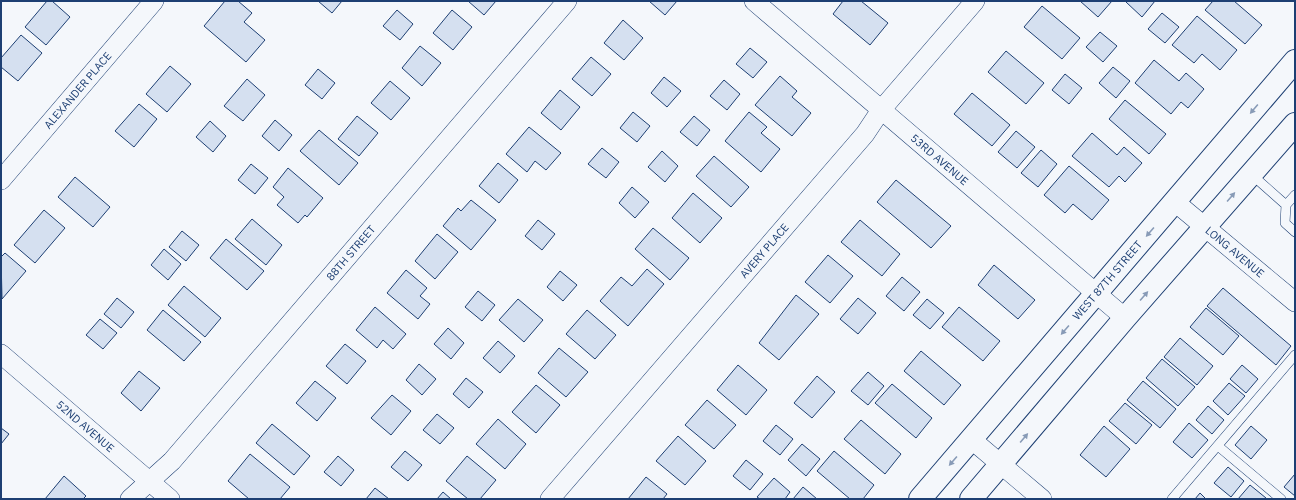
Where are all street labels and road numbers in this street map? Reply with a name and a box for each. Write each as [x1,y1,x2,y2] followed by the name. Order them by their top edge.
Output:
[41,49,114,132] street label: ALEXANDER PLACE
[908,131,971,188] street label: 53RD AVENUE
[737,220,792,281] street label: AVERY PLACE
[323,222,379,283] street label: 88TH STREET
[1203,223,1267,280] street label: LONG AVENUE
[1069,237,1146,323] street label: WEST 87TH STREET
[53,397,117,455] street label: 52ND AVENUE

